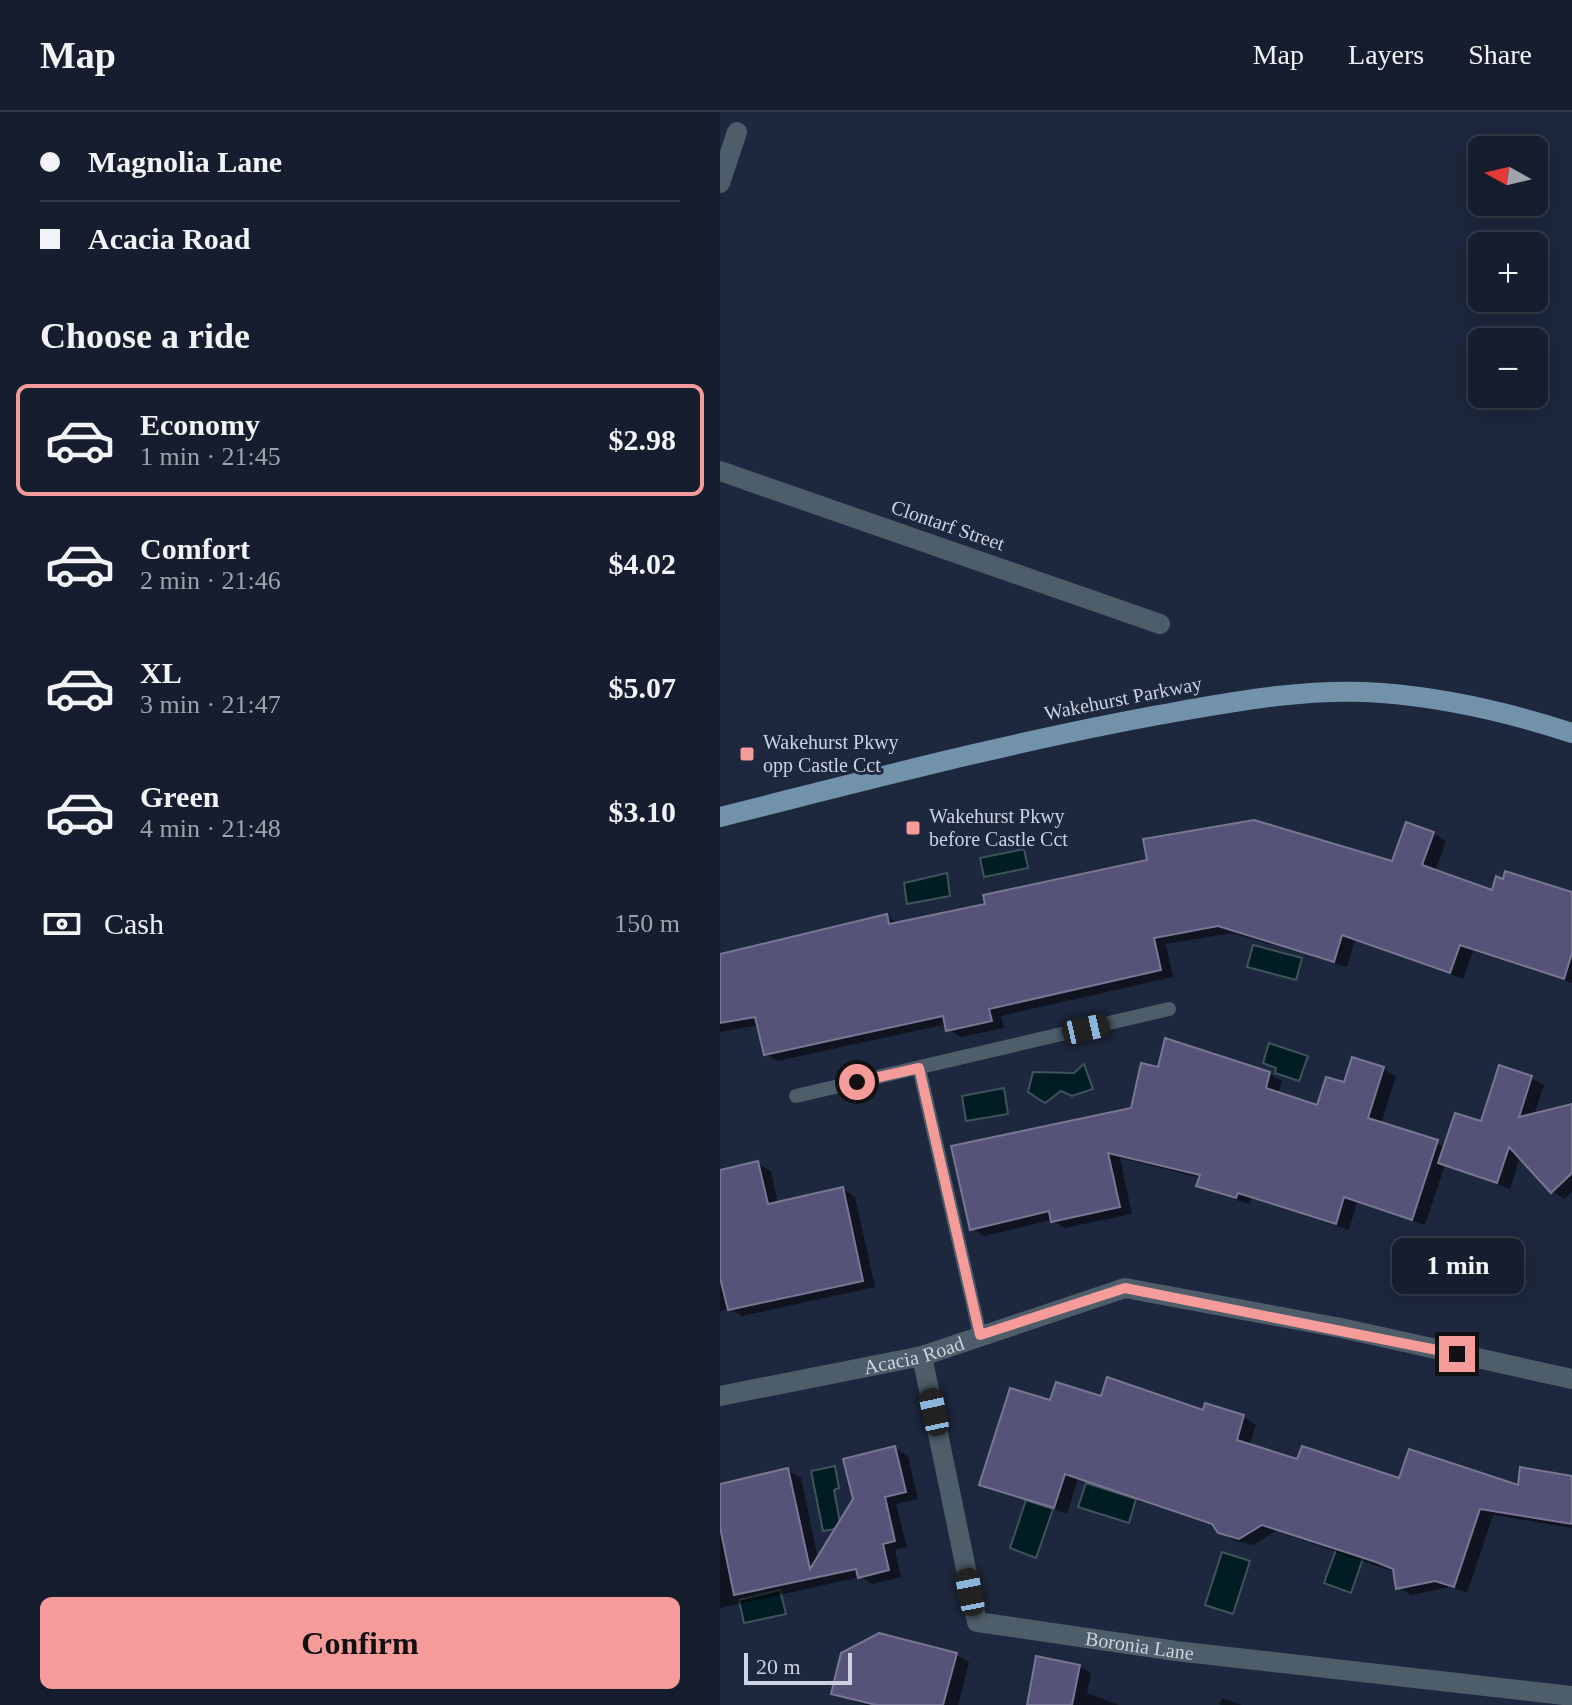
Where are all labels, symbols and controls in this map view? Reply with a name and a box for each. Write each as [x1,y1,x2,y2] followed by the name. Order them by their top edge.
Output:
[40,34,116,76] text: Map
[1253,39,1304,70] text: Map
[1348,39,1424,70] text: Layers
[1468,39,1532,70] text: Share
[1468,136,1548,216] north arrow
[1468,136,1548,408] map controls
[88,145,282,178] text: Magnolia Lane
[88,222,250,255] text: Acacia Road
[1468,232,1548,312] button: +
[40,316,250,356] text: Choose a ride
[1468,328,1548,408] button: −
[44,404,116,476] icon: car
[140,408,260,441] text: Economy
[609,423,676,456] text: $2.98
[140,442,281,471] text: 1 min · 21:45
[888,495,1008,555] street label: Clontarf Street
[44,528,116,600] icon: car
[140,532,250,565] text: Comfort
[609,547,676,580] text: $4.02
[140,566,281,595] text: 2 min · 21:46
[44,652,116,724] icon: car
[140,656,182,689] text: XL
[609,671,676,704] text: $5.07
[1042,672,1204,725] street label: Wakehurst Parkway
[140,690,281,719] text: 3 min · 21:47
[763,731,899,777] place label: Wakehurst Pkwy opp Castle Cct
[738,745,756,763] marker: Wakehurst Pkwy opp Castle Cct
[44,776,116,848] icon: car
[140,780,219,813] text: Green
[609,795,676,828] text: $3.10
[929,805,1068,850] place label: Wakehurst Pkwy before Castle Cct
[140,814,281,843] text: 4 min · 21:48
[904,819,922,837] marker: Wakehurst Pkwy before Castle Cct
[40,902,84,946] icon: cash
[104,907,164,940] text: Cash
[614,909,680,938] text: 150 m
[1060,1012,1112,1046] car
[839,1064,875,1100] route start
[1391,1238,1523,1294] callout: 1 min
[1427,1251,1489,1280] text: 1 min
[862,1332,967,1378] street label: Acacia Road
[1439,1336,1475,1372] route end
[917,1386,951,1438] car
[954,1566,986,1618] car
[40,1597,680,1689] button: Confirm
[1084,1627,1195,1664] street label: Boronia Lane
[744,1649,852,1685] scale bar
[756,1654,801,1679] text: 20 m

